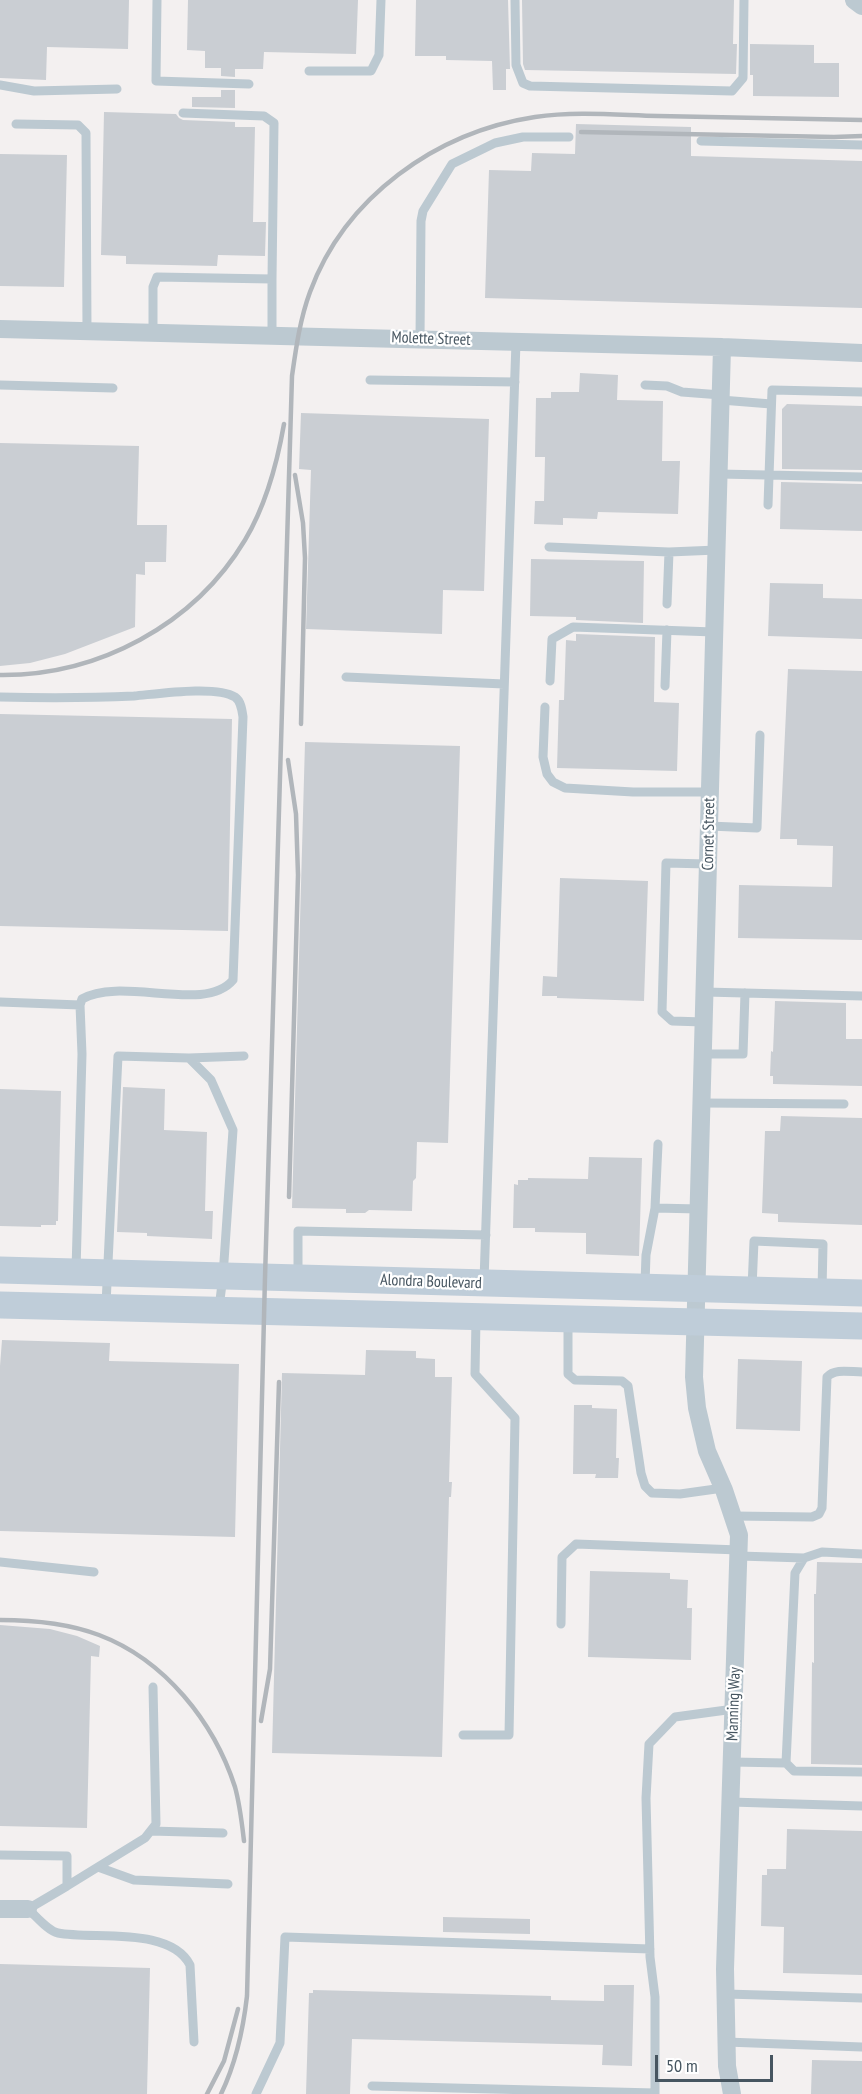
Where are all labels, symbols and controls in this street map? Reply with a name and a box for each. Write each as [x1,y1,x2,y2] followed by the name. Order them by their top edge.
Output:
[391,328,471,350] street label: Molette Street
[699,797,719,871] street label: Cornet Street
[380,1271,482,1293] street label: Alondra Boulevard
[723,1667,745,1741] street label: Manning Way
[658,2043,776,2081] scale bar
[666,2054,698,2077] text: 50 m

